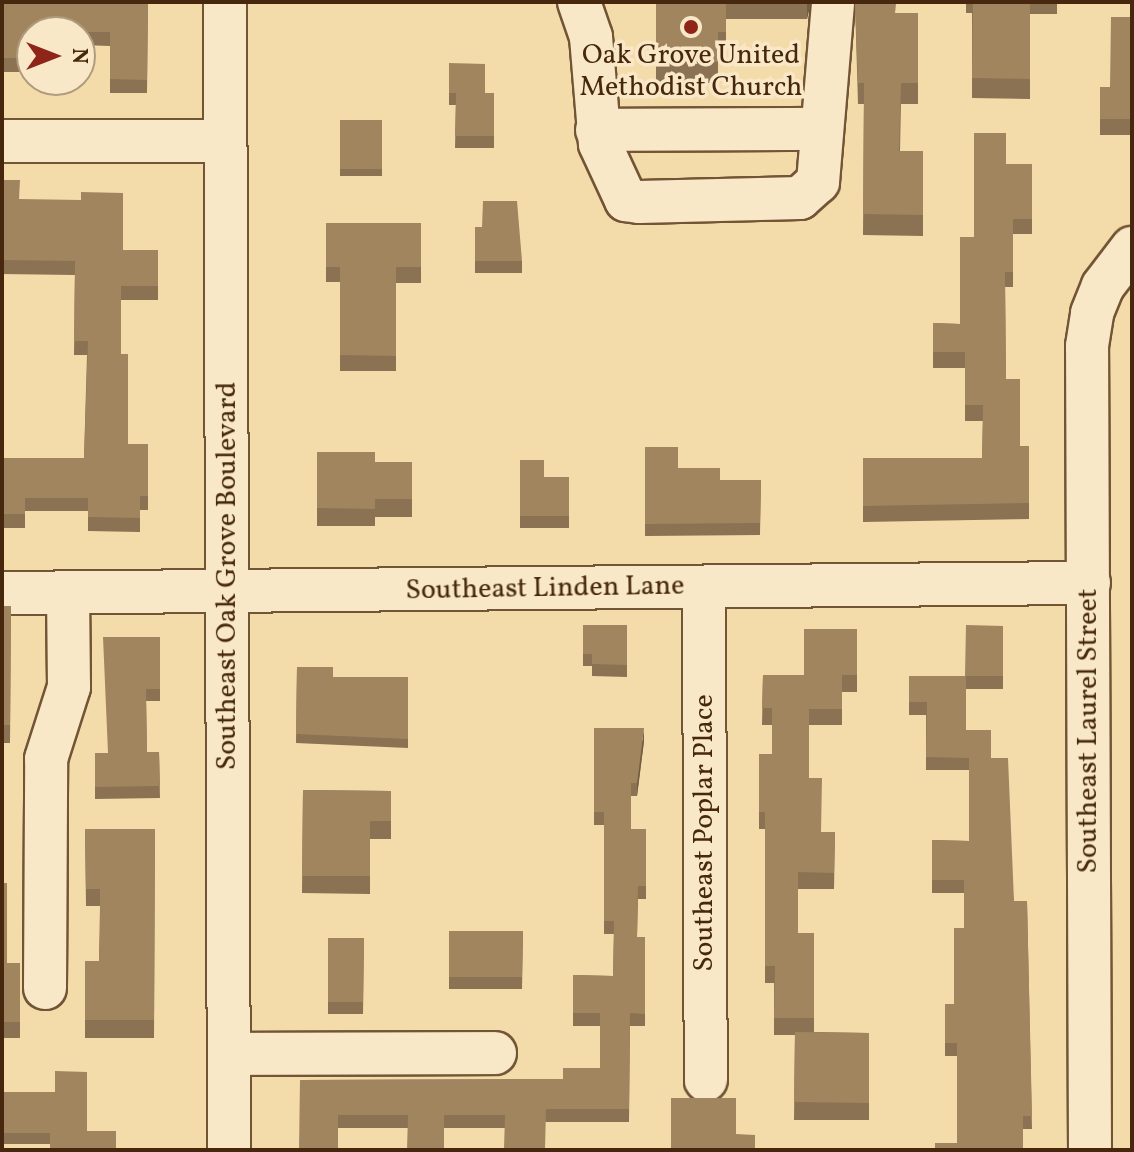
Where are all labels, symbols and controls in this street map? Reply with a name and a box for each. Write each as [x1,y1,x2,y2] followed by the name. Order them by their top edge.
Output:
[16,16,96,96] north arrow
[682,18,700,36] marker: Oak Grove United Methodist Church
[580,39,802,105] place label: Oak Grove United Methodist Church
[63,48,94,64] text: N
[211,382,245,770] street label: Southeast Oak Grove Boulevard
[405,570,685,608] street label: Southeast Linden Lane
[1072,588,1106,874] street label: Southeast Laurel Street
[688,694,722,972] street label: Southeast Poplar Place

